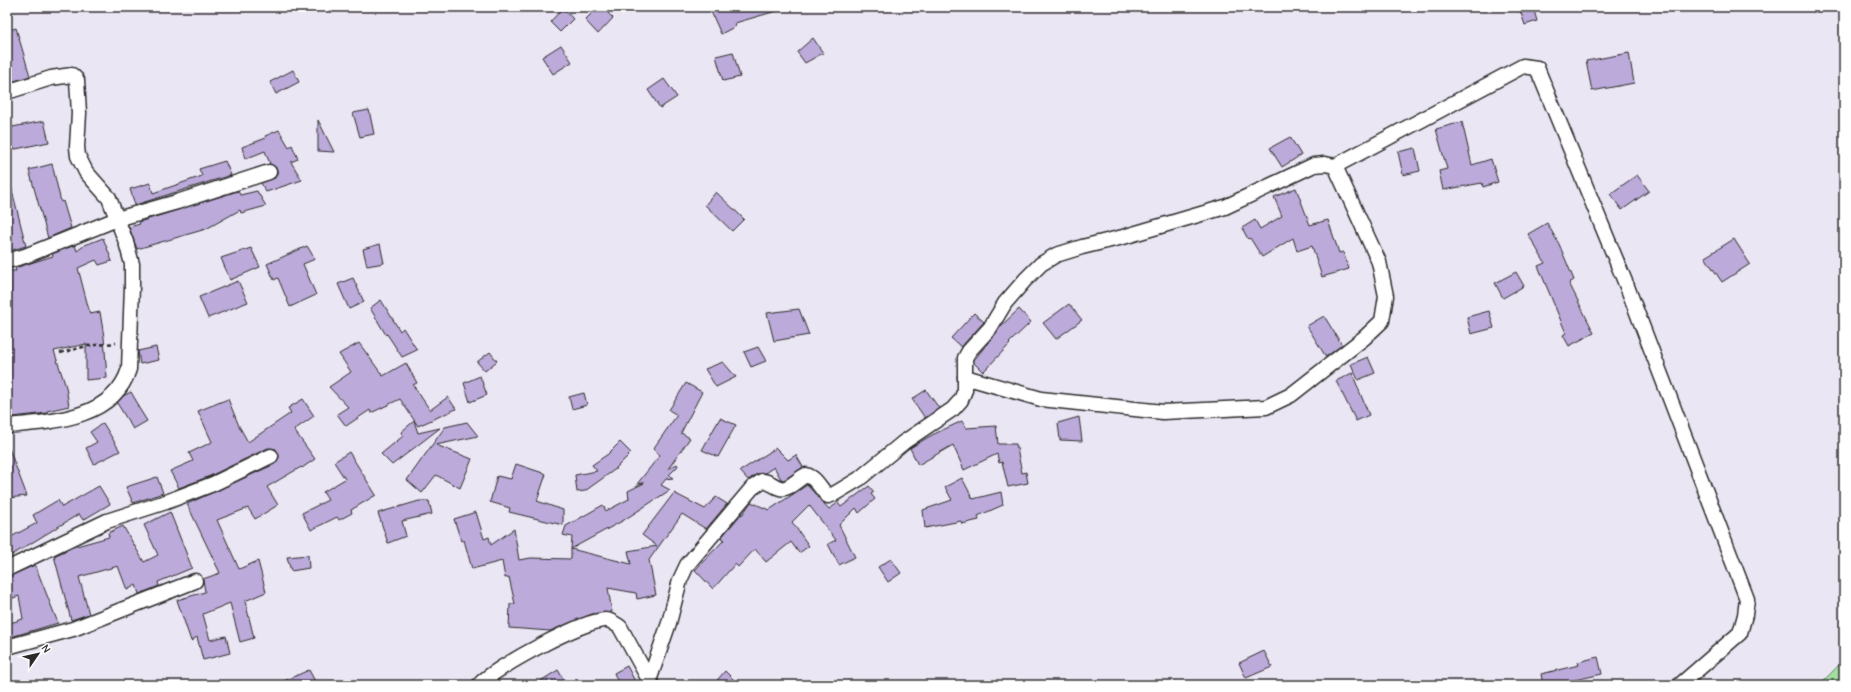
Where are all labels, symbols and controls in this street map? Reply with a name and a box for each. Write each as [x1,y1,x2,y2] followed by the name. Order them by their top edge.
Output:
[18,634,58,674] north arrow
[38,642,53,655] text: N

